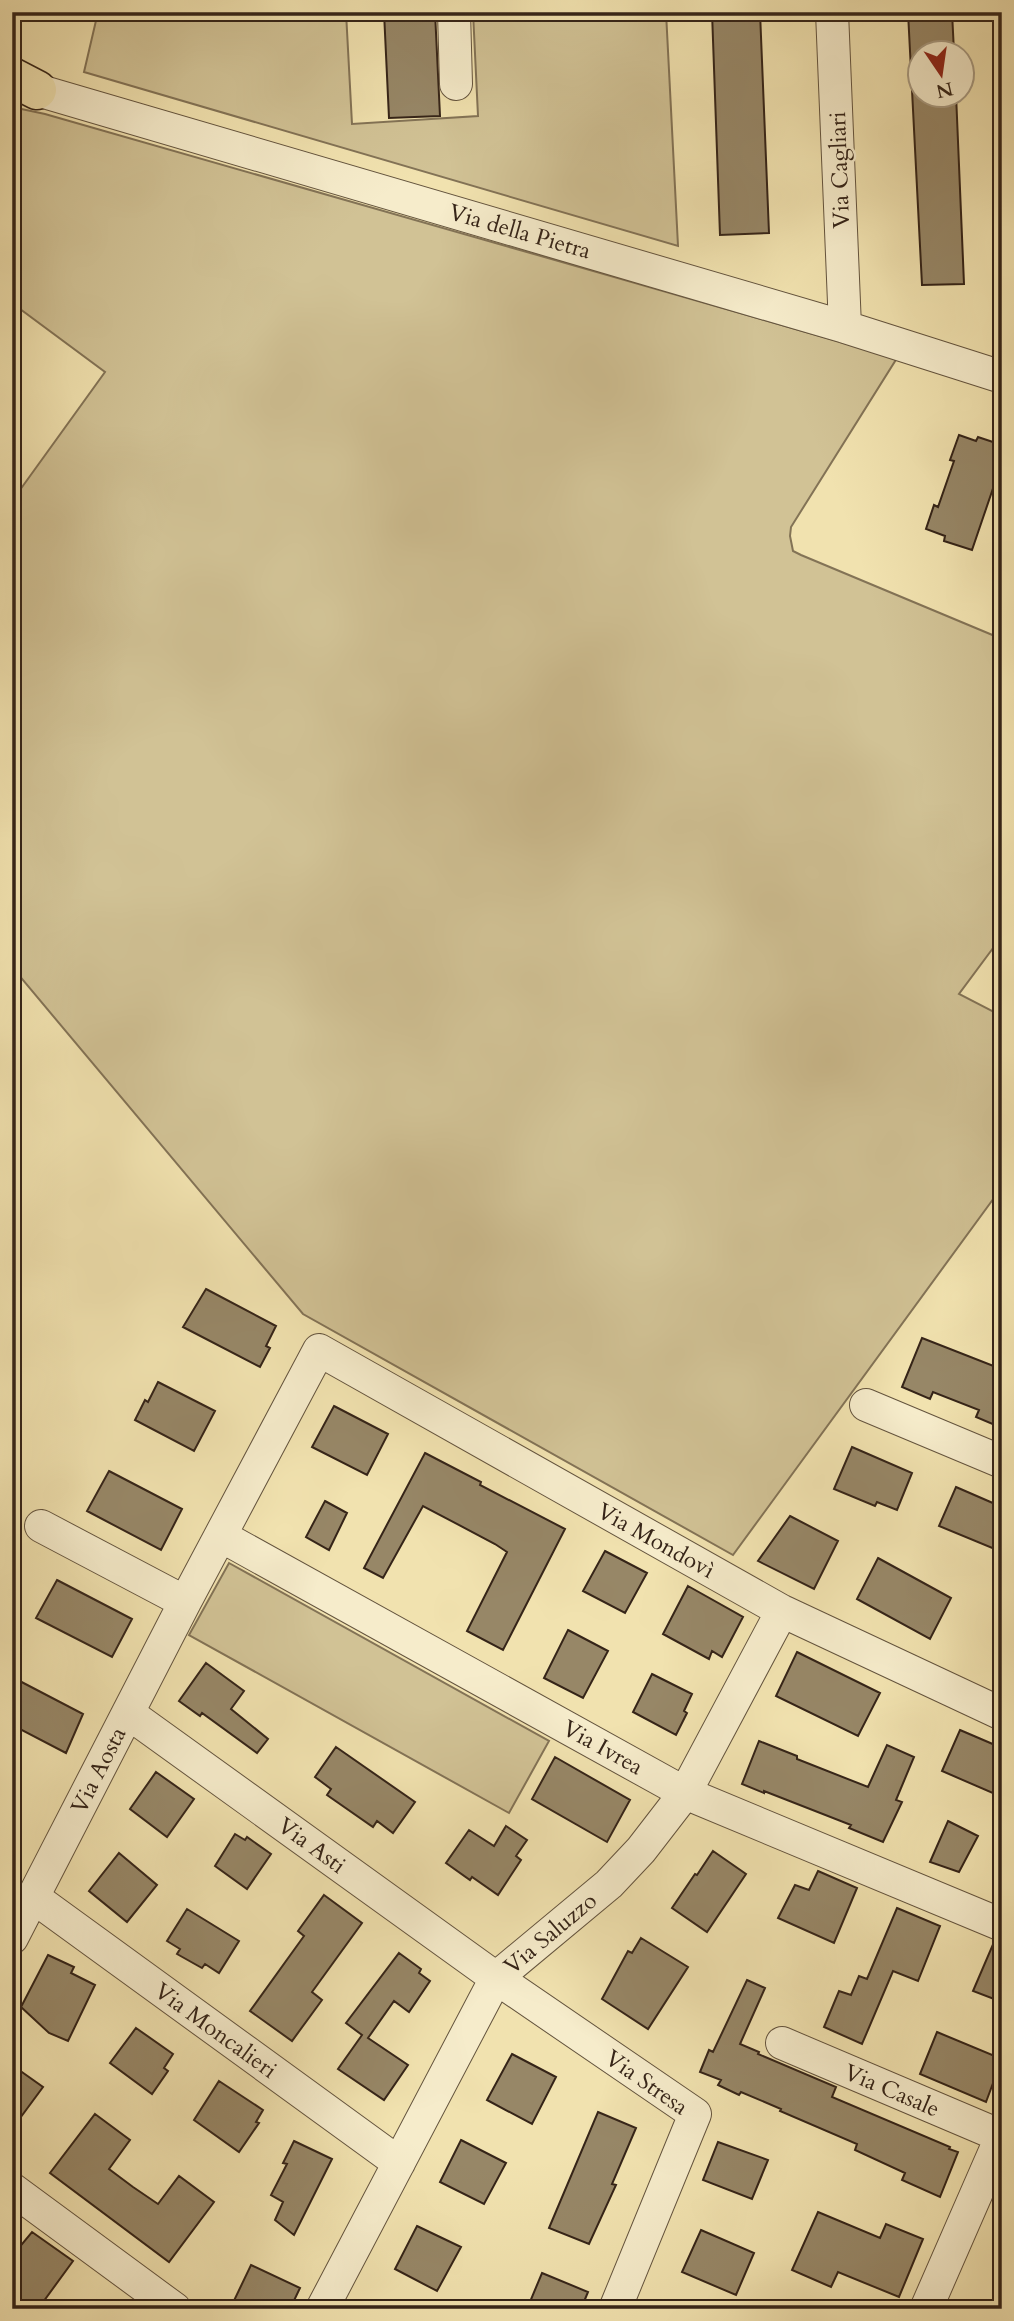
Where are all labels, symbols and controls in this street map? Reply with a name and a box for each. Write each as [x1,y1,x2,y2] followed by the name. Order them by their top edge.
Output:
[906,38,976,108] north arrow
[933,75,956,104] text: N
[822,111,857,229] street label: Via Cagliari
[445,196,594,267] street label: Via della Pietra
[592,1496,720,1586] street label: Via Mondovì
[557,1713,649,1782] street label: Via Ivrea
[63,1722,133,1819] street label: Via Aosta
[271,1810,352,1881] street label: Via Asti
[497,1885,603,1981] street label: Via Saluzzo
[148,1975,283,2085] street label: Via Moncalieri
[599,2043,694,2122] street label: Via Stresa
[839,2056,944,2124] street label: Via Casale

